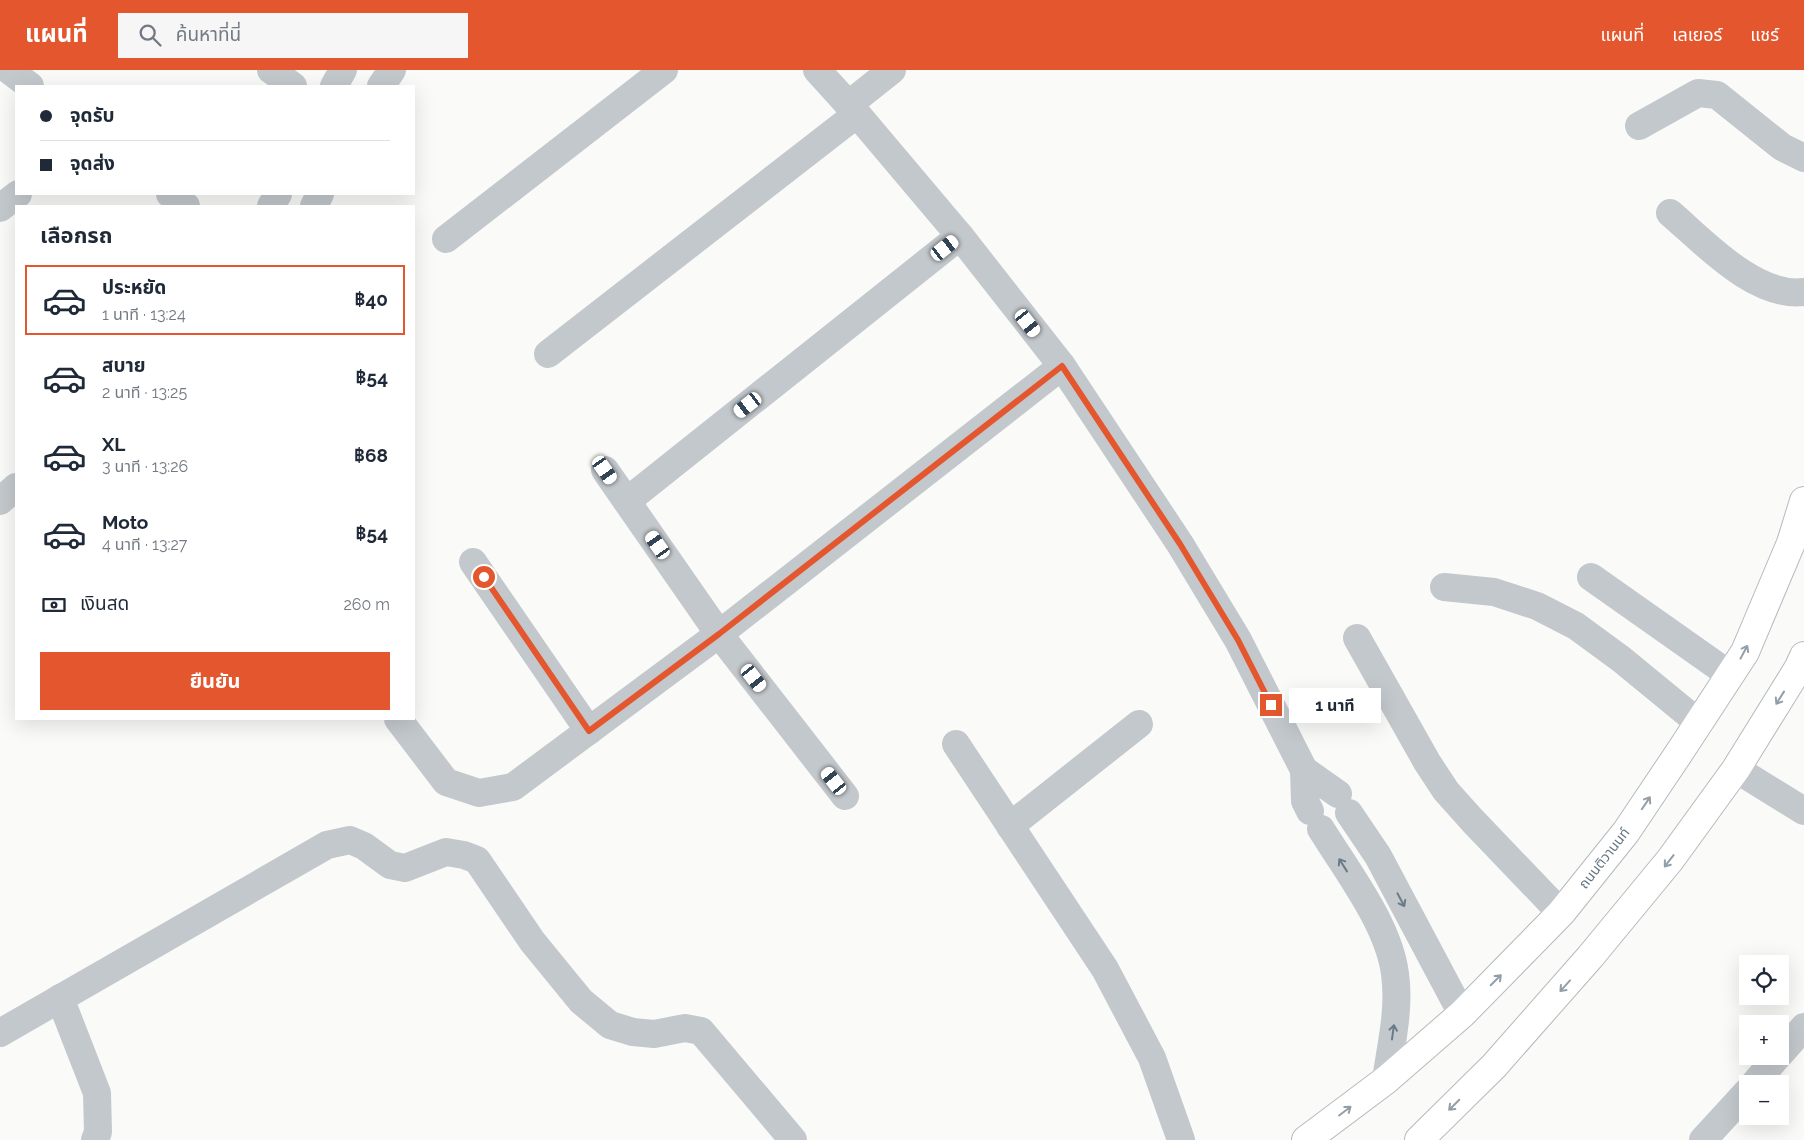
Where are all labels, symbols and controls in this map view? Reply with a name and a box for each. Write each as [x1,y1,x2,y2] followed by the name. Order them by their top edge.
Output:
[118,13,468,58] search box
[25,19,88,48] text: แผนที่
[136,21,164,49] icon: search
[176,23,241,45] text: ค้นหาที่นี่
[1600,24,1644,45] text: แผนที่
[1672,24,1722,45] text: เลเยอร์
[1750,24,1779,45] text: แชร์
[70,104,115,126] text: จุดรับ
[70,152,115,174] text: จุดส่ง
[40,222,113,248] text: เลือกรถ
[928,233,961,263] car
[102,276,166,298] text: ประหยัด
[42,278,87,323] icon: car
[354,288,388,310] text: ฿40
[102,305,186,324] text: 1 นาที · 13:24
[1012,307,1043,339] car
[102,354,146,376] text: สบาย
[42,356,87,401] icon: car
[356,366,388,388] text: ฿54
[102,383,187,402] text: 2 นาที · 13:25
[731,390,764,420] car
[102,433,125,455] text: XL
[42,434,87,479] icon: car
[354,444,388,466] text: ฿68
[590,453,619,487] car
[102,457,188,476] text: 3 นาที · 13:26
[102,511,148,533] text: Moto
[42,512,87,557] icon: car
[356,522,388,544] text: ฿54
[643,528,672,562] car
[102,535,187,554] text: 4 นาที · 13:27
[473,566,495,588] route start
[40,591,68,619] icon: cash
[80,592,129,614] text: เงินสด
[343,595,390,614] text: 260 m
[1740,645,1749,660] one-way arrow
[40,652,390,710] button: ยืนยัน
[738,662,769,694] car
[1288,688,1381,722] callout: 1 นาที
[1775,690,1785,704] one-way arrow
[1260,694,1282,716] route end
[1315,696,1355,715] text: 1 นาที
[818,765,849,797] car
[1641,796,1651,810] one-way arrow
[1575,824,1633,892] street label: ถนนติวานนท์
[1663,854,1674,867] one-way arrow
[1337,858,1347,872] one-way arrow
[1397,892,1406,907] one-way arrow
[1739,955,1789,1125] map controls
[1739,955,1789,1005] button: locate
[1490,973,1502,986] one-way arrow
[1559,979,1571,992] one-way arrow
[1739,1015,1789,1065] button: +
[1388,1024,1398,1040] one-way arrow
[1739,1075,1789,1125] button: −
[1448,1099,1461,1111] one-way arrow
[1338,1105,1351,1116] one-way arrow

